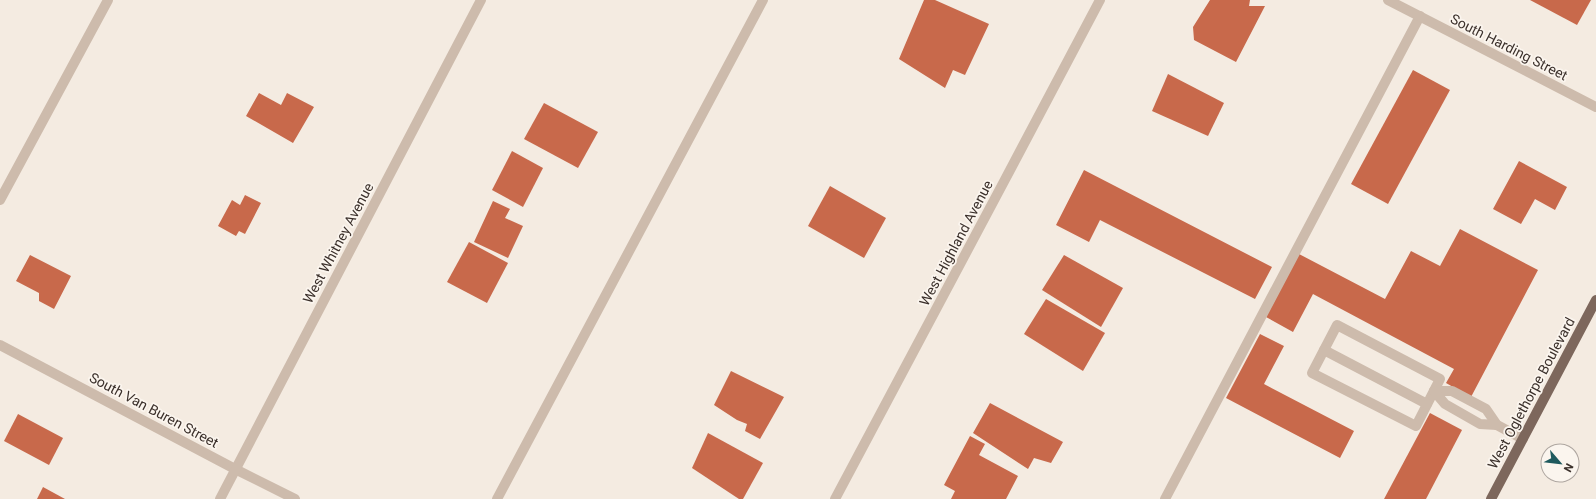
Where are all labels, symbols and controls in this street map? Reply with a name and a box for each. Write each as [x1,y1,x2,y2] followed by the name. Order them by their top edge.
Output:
[1448,11,1571,84] street label: South Harding Street
[916,178,996,308] street label: West Highland Avenue
[299,180,377,306] street label: West Whitney Avenue
[1484,315,1578,471] street label: West Oglethorpe Boulevard
[87,369,222,451] street label: South Van Buren Street
[1540,443,1580,483] north arrow
[1561,461,1576,474] text: N

